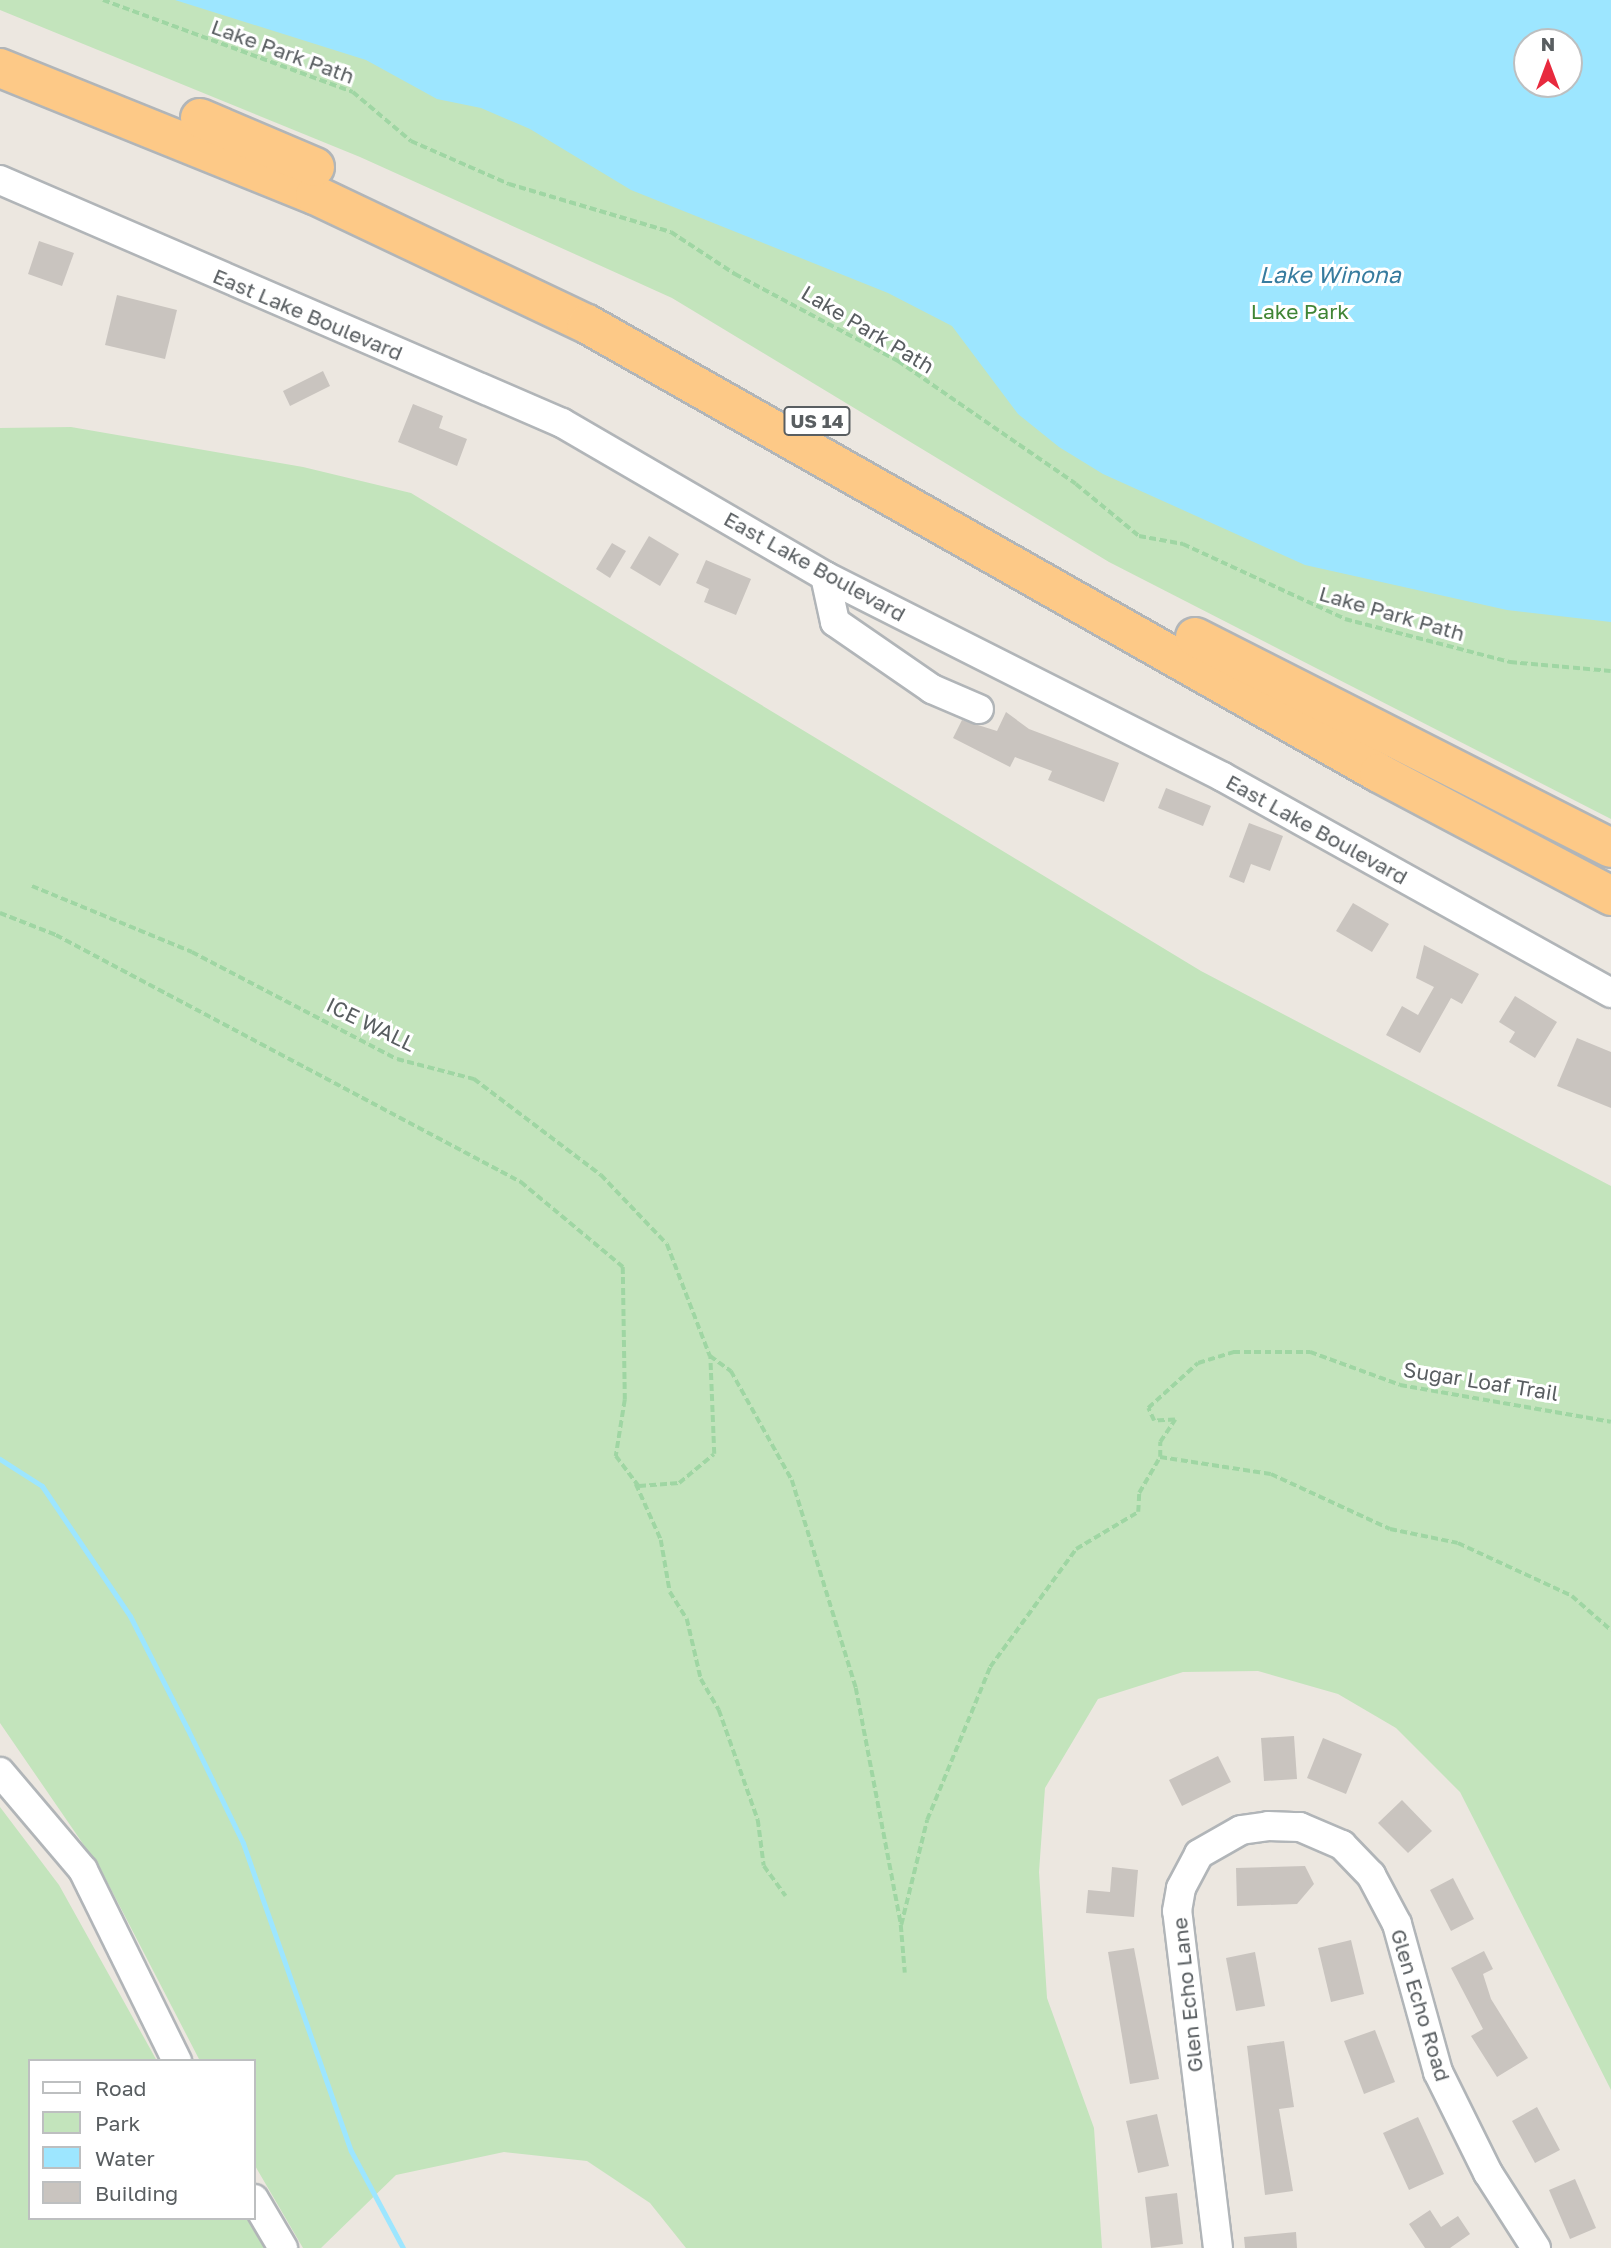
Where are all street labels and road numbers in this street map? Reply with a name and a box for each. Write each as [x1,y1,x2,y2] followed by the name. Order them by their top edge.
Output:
[208,13,358,89] street label: Lake Park Path
[209,263,407,365] street label: East Lake Boulevard
[797,280,939,378] street label: Lake Park Path
[782,406,852,436] road number: US 14
[720,506,910,626] street label: East Lake Boulevard
[1316,580,1468,646] street label: Lake Park Path
[1222,769,1412,889] street label: East Lake Boulevard
[322,992,420,1056] street label: ICE WALL
[1402,1356,1560,1406] street label: Sugar Loaf Trail
[1166,1916,1208,2074] street label: Glen Echo Lane
[1386,1926,1456,2084] street label: Glen Echo Road

